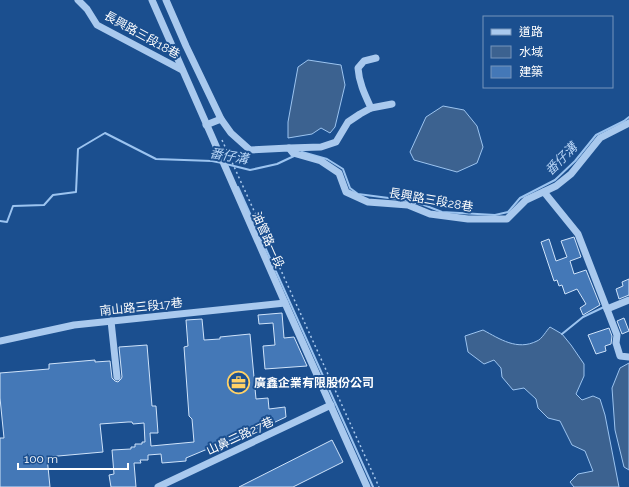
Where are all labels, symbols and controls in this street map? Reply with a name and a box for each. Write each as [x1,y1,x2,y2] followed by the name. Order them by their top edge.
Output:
[102,8,182,62] street label: 長興路三段18巷
[483,16,613,88] legend
[519,25,543,39] text: 道路
[519,45,543,59] text: 水域
[519,65,543,79] text: 建築
[542,138,582,178] water label: 番仔溝
[208,145,251,167] water label: 番仔溝
[388,186,474,214] street label: 長興路三段28巷
[249,210,287,270] street label: 油管路一段
[99,296,183,318] street label: 南山路三段17巷
[226,370,252,396] office icon: 廣鑫企業有限股份公司
[254,376,374,390] place label: 廣鑫企業有限股份公司
[204,414,276,458] street label: 山鼻二路27巷
[18,445,128,471] scale bar
[24,452,58,466] text: 100 m

